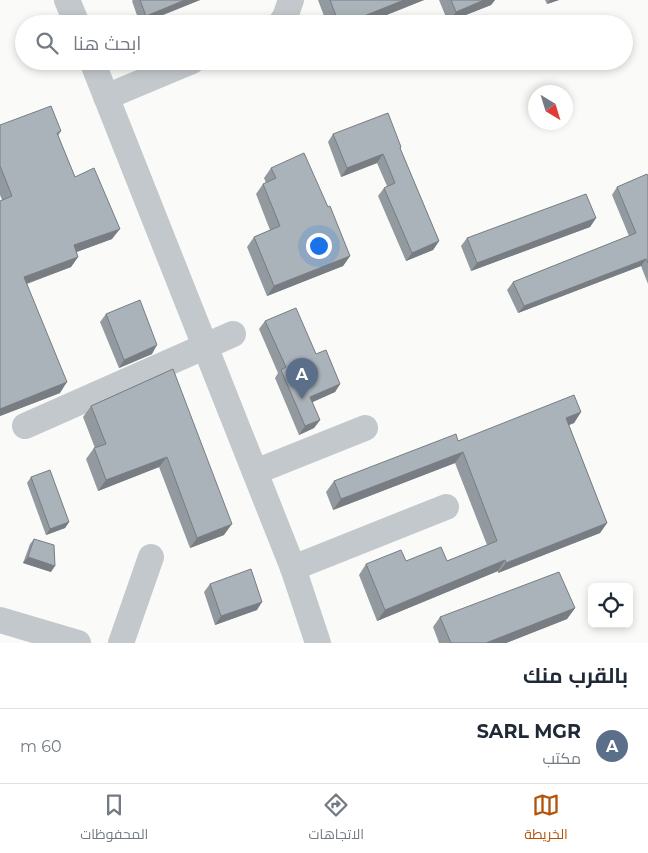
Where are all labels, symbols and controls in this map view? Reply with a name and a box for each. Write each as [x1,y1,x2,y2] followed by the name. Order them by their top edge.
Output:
[15,15,633,70] search box
[33,29,61,57] icon: search
[73,32,141,55] text: ابحث هنا
[528,85,573,130] north arrow
[306,233,332,259] your location
[286,358,318,399] pin: A
[588,583,633,628] map controls
[588,583,633,628] button: locate
[523,663,628,688] text: بالقرب منك
[477,720,581,743] text: SARL MGR
[20,737,62,756] text: 60 m
[606,737,618,756] text: A
[542,749,581,768] text: مكتب
[80,791,148,847] tab: المحفوظات
[309,791,364,847] tab: الاتجاهات
[524,791,568,847] tab: الخريطة

